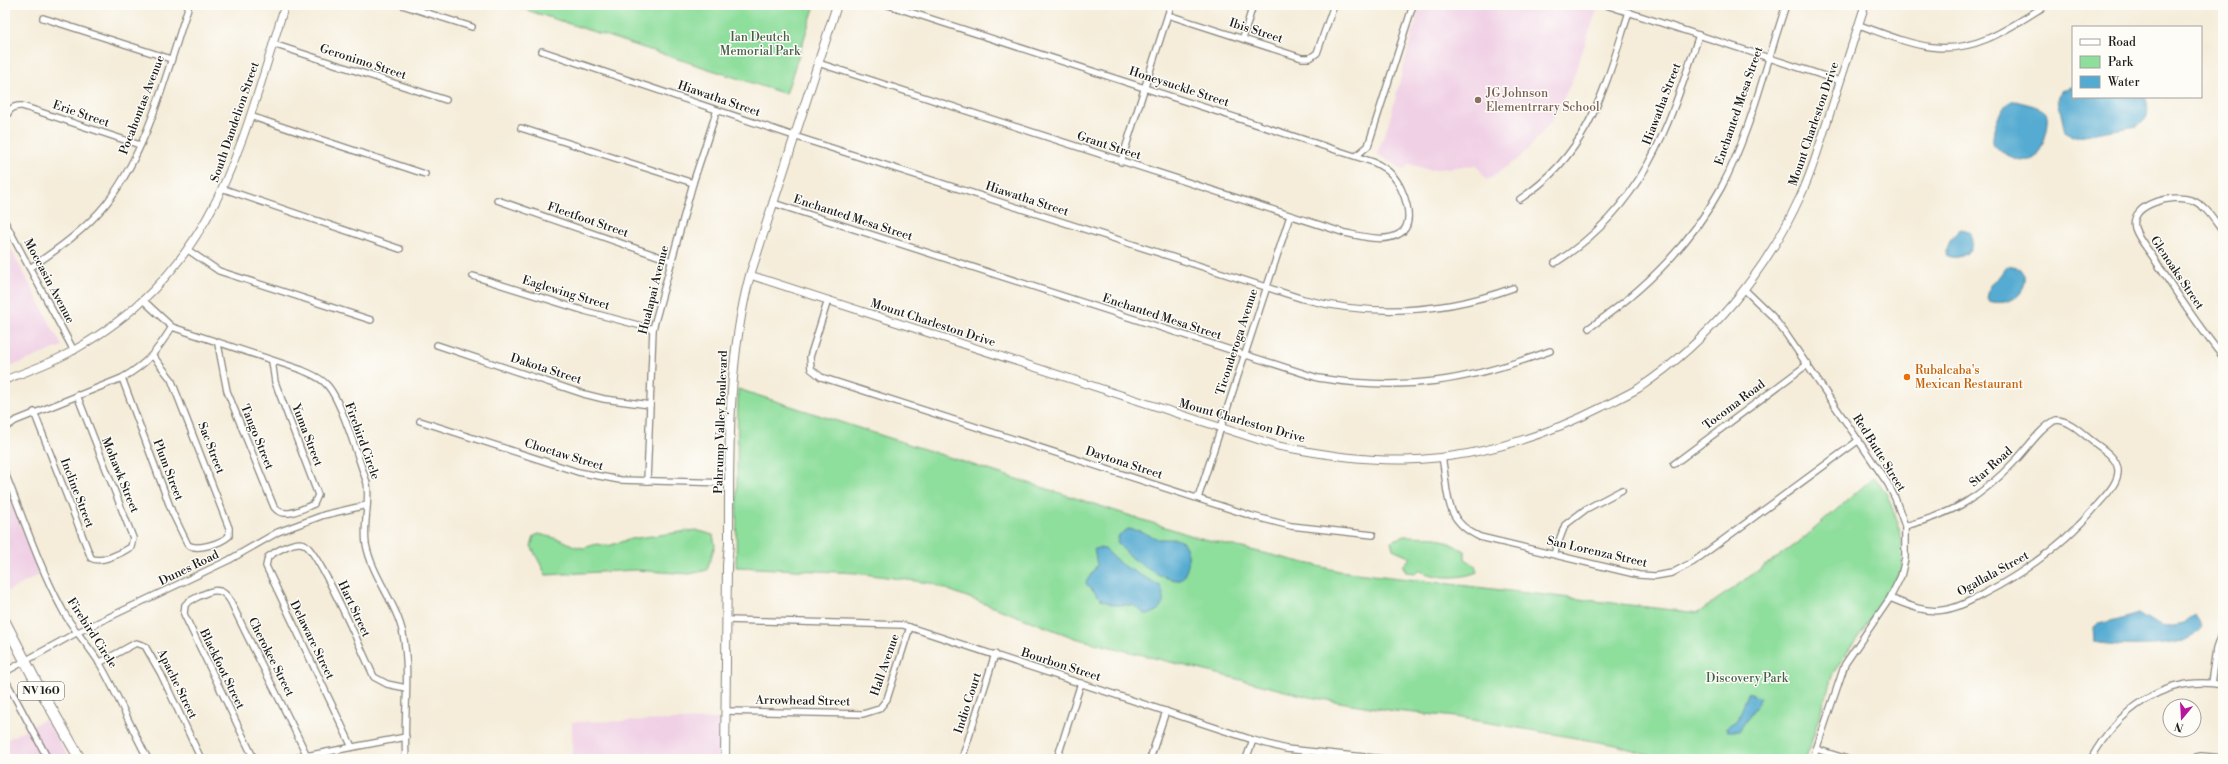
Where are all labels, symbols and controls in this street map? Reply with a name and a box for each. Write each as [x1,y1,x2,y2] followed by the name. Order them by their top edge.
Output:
[1227,15,1286,47] street label: Ibis Street
[2072,26,2202,98] legend
[720,30,801,59] park label: Ian Deutch Memorial Park
[2108,35,2136,50] text: Road
[318,41,409,83] street label: Geronimo Street
[1712,44,1767,167] street label: Enchanted Mesa Street
[116,53,168,157] street label: Pocahontas Avenue
[2108,55,2134,70] text: Park
[207,59,263,184] street label: South Dandelion Street
[1639,60,1685,147] street label: Hiawatha Street
[1786,60,1842,188] street label: Mount Charleston Drive
[1127,64,1232,111] street label: Honeysuckle Street
[2107,75,2140,90] text: Water
[676,78,763,120] street label: Hiawatha Street
[1485,86,1600,115] place label: JG Johnson Elementrrary School
[1473,95,1483,105] marker: JG Johnson Elementrrary School
[51,97,112,131] street label: Erie Street
[1075,129,1144,164] street label: Grant Street
[983,178,1071,220] street label: Hiawatha Street
[792,192,915,245] street label: Enchanted Mesa Street
[546,199,631,241] street label: Fleetfoot Street
[2147,233,2208,313] street label: Glenoaks Street
[20,236,78,326] street label: Moccasin Avenue
[636,244,672,336] street label: Hualapai Avenue
[520,273,612,314] street label: Eaglewing Street
[1213,287,1261,397] street label: Ticonderoga Avenue
[1101,291,1224,344] street label: Enchanted Mesa Street
[869,296,997,350] street label: Mount Charleston Drive
[509,350,584,388] street label: Dakota Street
[711,350,731,494] street label: Pahrump Valley Boulevard
[1915,363,2024,392] place label: Rubalcaba's Mexican Restaurant
[1902,372,1912,382] marker: Rubalcaba's Mexican Restaurant
[1700,377,1768,433] street label: Tocoma Road
[1177,396,1307,446] street label: Mount Charleston Drive
[341,400,383,482] street label: Firebird Circle
[288,401,326,469] street label: Yuma Street
[237,402,277,472] street label: Tango Street
[1849,412,1909,495] street label: Red Butte Street
[194,420,228,477] street label: Sac Street
[98,435,142,516] street label: Mohawk Street
[523,436,606,474] street label: Choctaw Street
[149,437,187,503] street label: Plum Street
[1084,443,1165,483] street label: Daytona Street
[1966,444,2016,490] street label: Star Road
[57,456,97,531] street label: Incline Street
[1545,533,1649,571] street label: San Lorenza Street
[157,547,222,589] street label: Dunes Road
[1955,548,2032,600] street label: Ogallala Street
[334,578,374,640] street label: Hart Street
[64,595,120,671] street label: Firebird Circle
[287,598,338,682] street label: Delaware Street
[245,615,298,700] street label: Cherokee Street
[196,626,248,712] street label: Blackfoot Street
[867,632,903,698] street label: Hall Avenue
[1018,645,1103,685] street label: Bourbon Street
[153,646,201,722] street label: Apache Street
[951,670,985,735] street label: Indio Court
[1706,671,1789,686] park label: Discovery Park
[18,682,64,700] road number: NV 160
[755,693,851,709] street label: Arrowhead Street
[2162,698,2202,738] north arrow
[2173,718,2186,735] text: N

